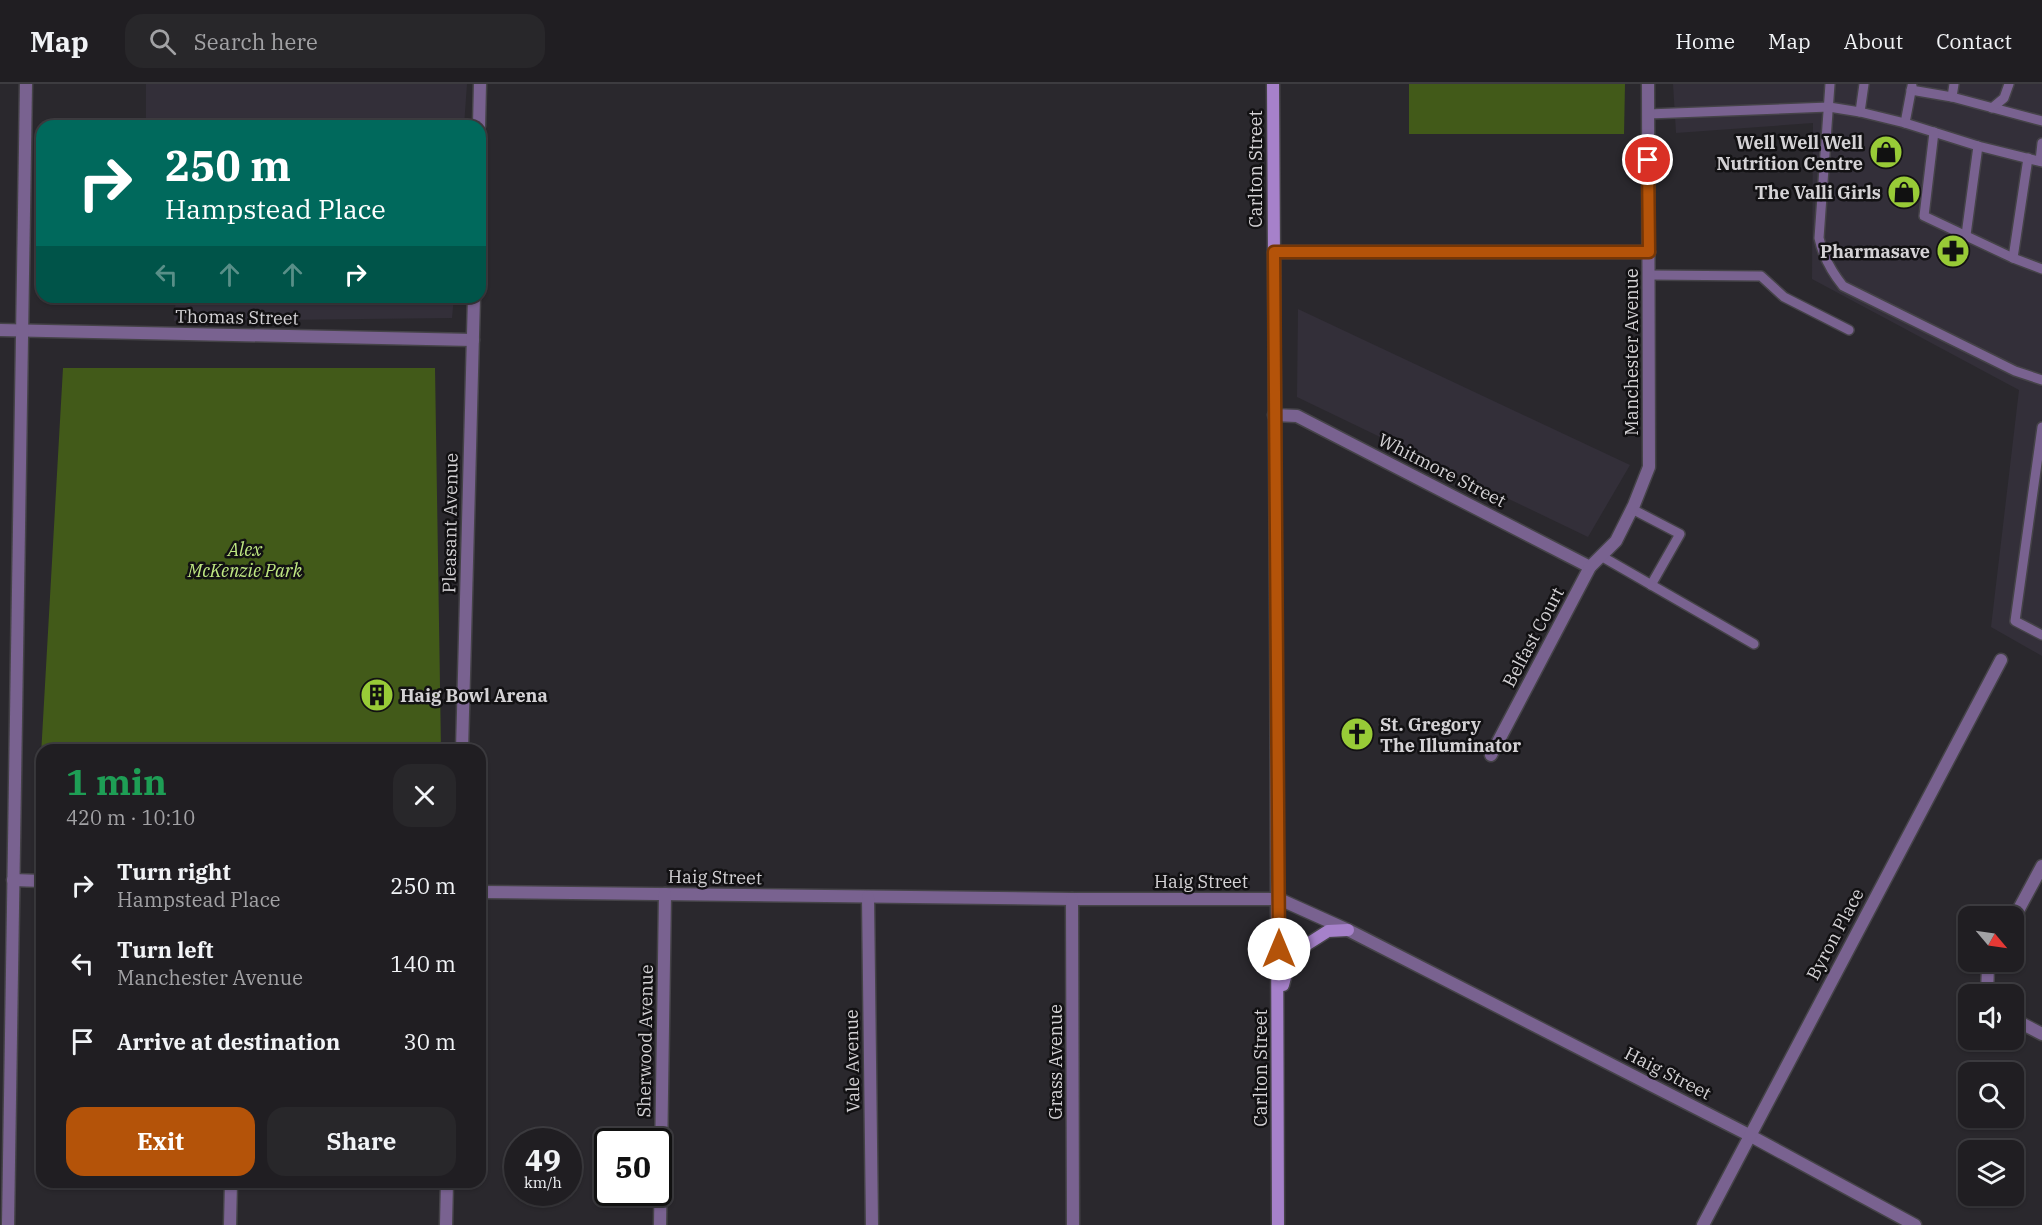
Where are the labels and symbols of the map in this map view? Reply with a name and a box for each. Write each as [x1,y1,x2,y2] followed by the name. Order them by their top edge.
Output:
[1244,110,1267,228] street label: Carlton Street
[1716,131,1863,175] place label: Well Well Well Nutrition Centre
[1622,134,1673,185] pin
[1868,134,1904,170] shop icon: Well Well Well Nutrition Centre
[1886,174,1922,210] shop icon: The Valli Girls
[1755,181,1881,204] place label: The Valli Girls
[1935,233,1971,269] pharmacy icon: Pharmasave
[1820,240,1930,263] place label: Pharmasave
[1620,268,1643,436] street label: Manchester Avenue
[175,304,299,330] street label: Thomas Street
[1374,428,1510,512] street label: Whitmore Street
[437,453,463,593] street label: Pleasant Avenue
[187,538,303,582] park label: Alex McKenzie Park
[1497,583,1569,691] street label: Belfast Court
[359,677,395,713] building icon: Haig Bowl Arena
[400,684,548,707] place label: Haig Bowl Arena
[1380,713,1521,757] place label: St. Gregory The Illuminator
[1339,716,1375,752] church icon: St. Gregory The Illuminator
[668,865,762,889] street label: Haig Street
[1154,870,1248,893] street label: Haig Street
[1801,884,1869,984] street label: Byron Place
[1958,906,2024,972] north arrow
[1247,917,1311,981] position arrow
[632,964,658,1118] street label: Sherwood Avenue
[1044,1004,1067,1120] street label: Grass Avenue
[840,1009,864,1113] street label: Vale Avenue
[1249,1009,1272,1127] street label: Carlton Street
[1621,1041,1715,1105] street label: Haig Street
[594,1128,672,1206] speed limit sign: 50

